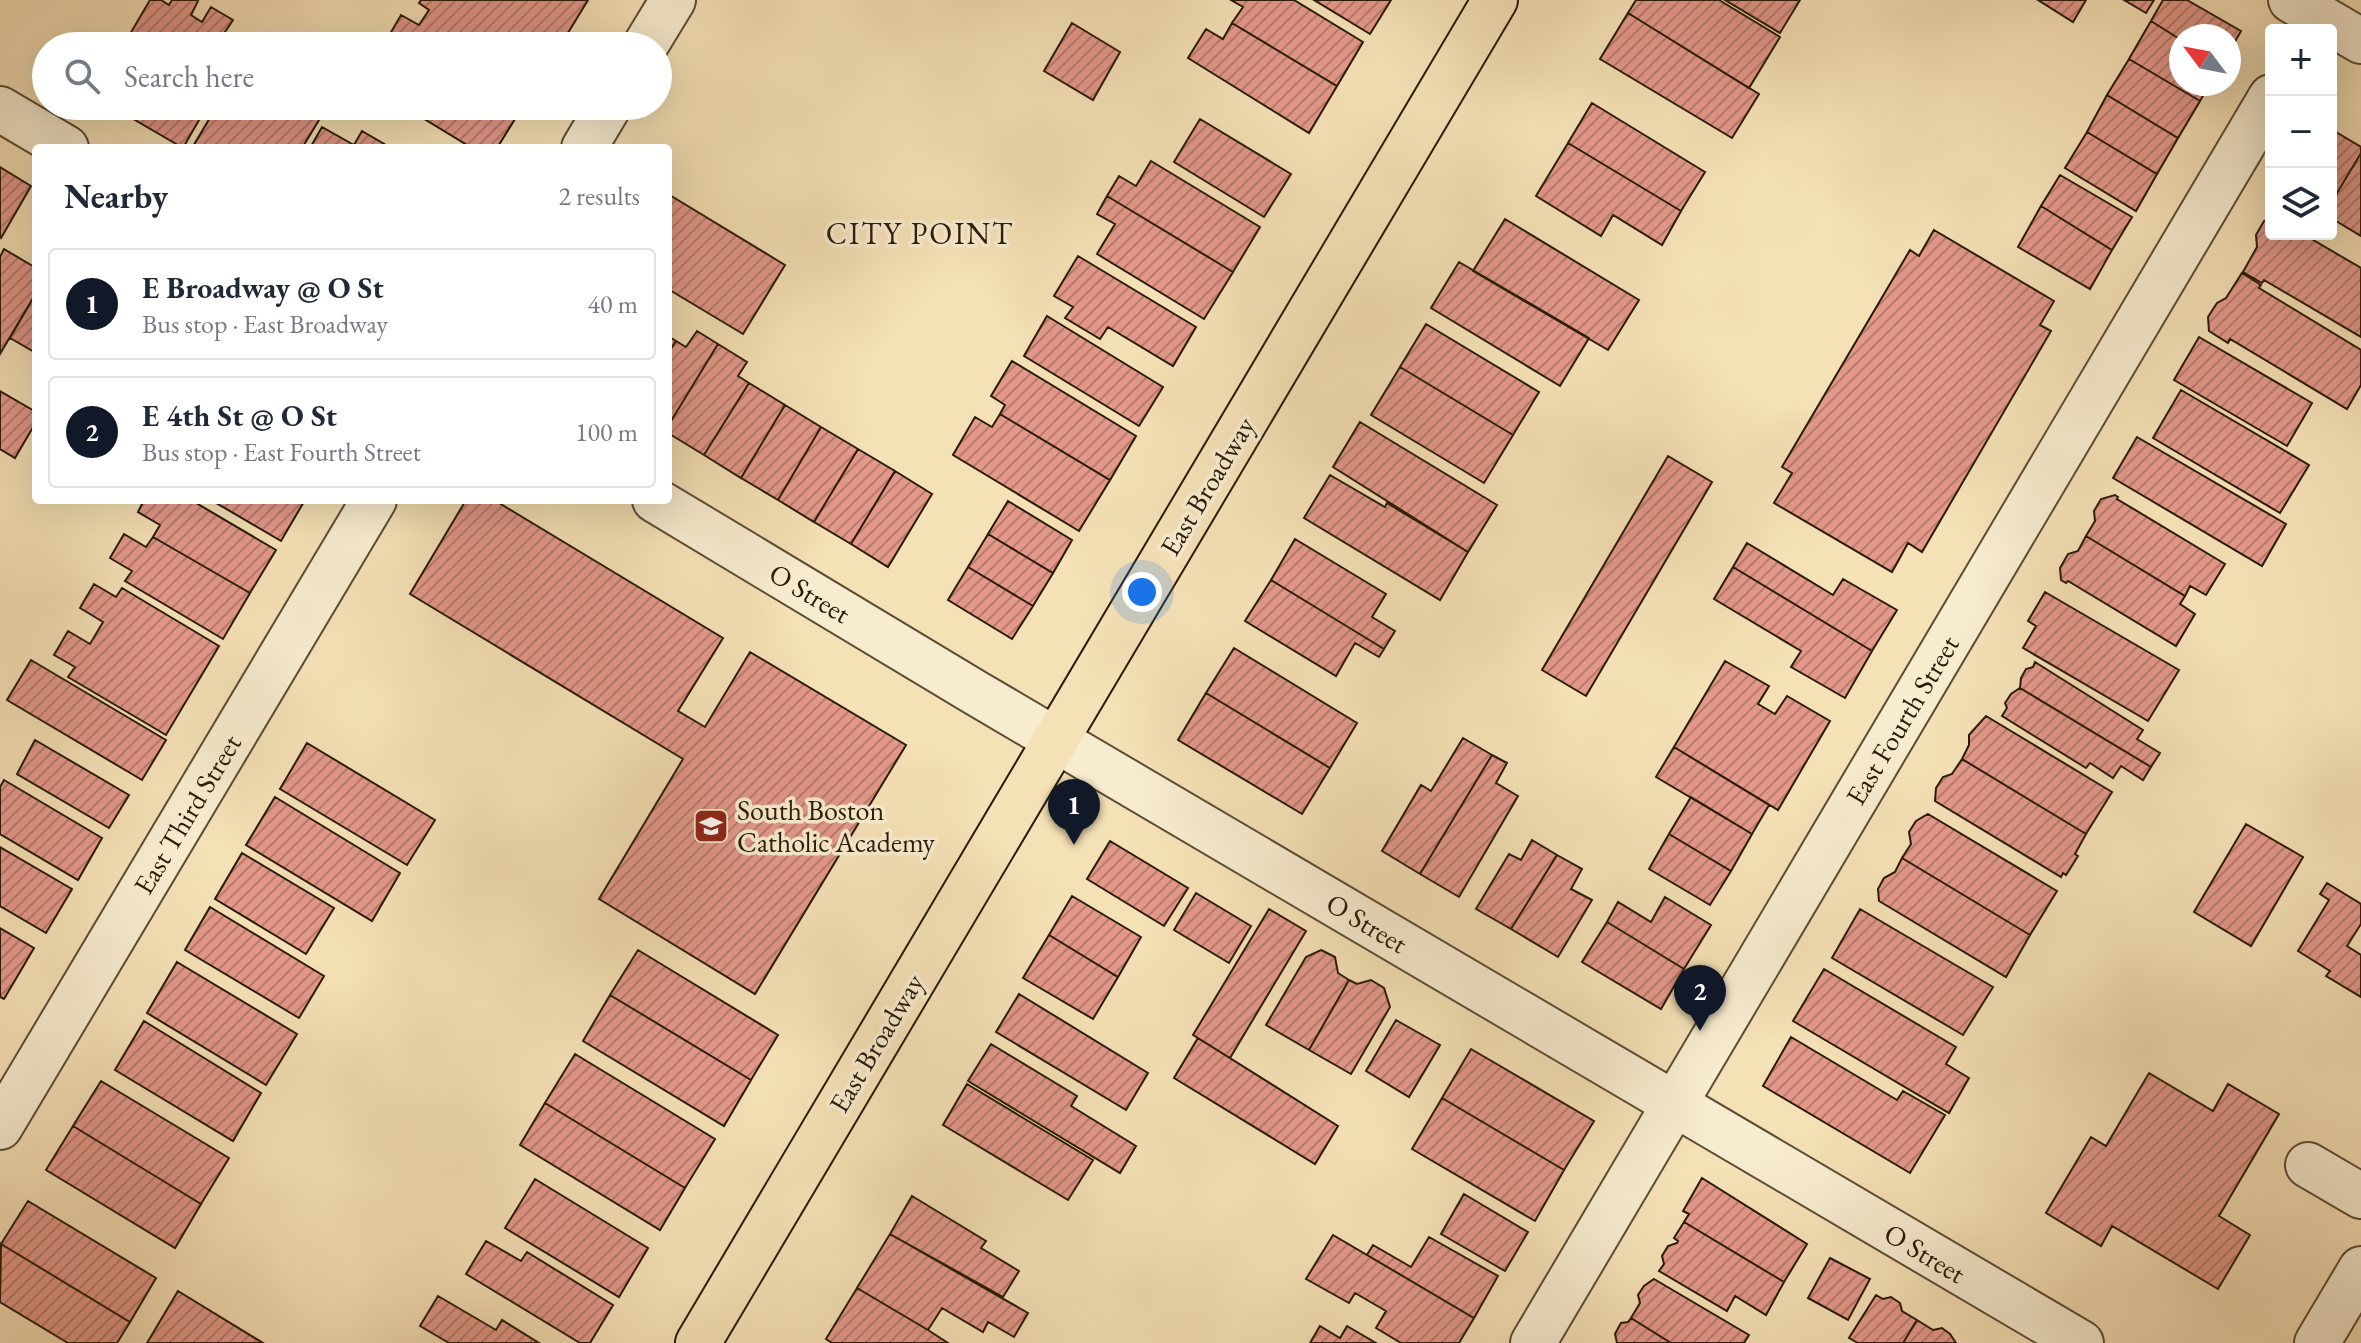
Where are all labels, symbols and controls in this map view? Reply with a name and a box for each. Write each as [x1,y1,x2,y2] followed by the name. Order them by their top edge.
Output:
[2169,24,2241,96] north arrow
[2265,24,2337,240] map controls
[2265,24,2337,96] button: +
[32,32,672,120] search box
[60,54,104,98] icon: search
[124,57,254,96] text: Search here
[2265,96,2337,168] button: −
[2265,168,2337,240] button: layers
[64,174,168,218] text: Nearby
[559,179,640,213] text: 2 results
[826,214,1014,253] district label: CITY POINT
[142,268,384,307] text: E Broadway @ O St
[85,287,99,321] text: 1
[588,287,638,321] text: 40 m
[142,307,388,341] text: Bus stop · East Broadway
[142,396,337,435] text: E 4th St @ O St
[1151,409,1263,562] street label: East Broadway
[85,415,99,449] text: 2
[575,415,638,449] text: 100 m
[142,435,421,469] text: Bus stop · East Fourth Street
[763,555,857,631] street label: O Street
[1122,572,1162,612] your location
[1837,628,1967,811] street label: East Fourth Street
[125,727,249,901] street label: East Third Street
[1048,779,1100,845] pin: 1
[737,792,936,860] place label: South Boston Catholic Academy
[692,807,730,845] school or university icon: South Boston Catholic Academy
[1320,885,1414,961] street label: O Street
[1674,965,1726,1031] pin: 2
[820,966,932,1119] street label: East Broadway
[1878,1215,1972,1291] street label: O Street

